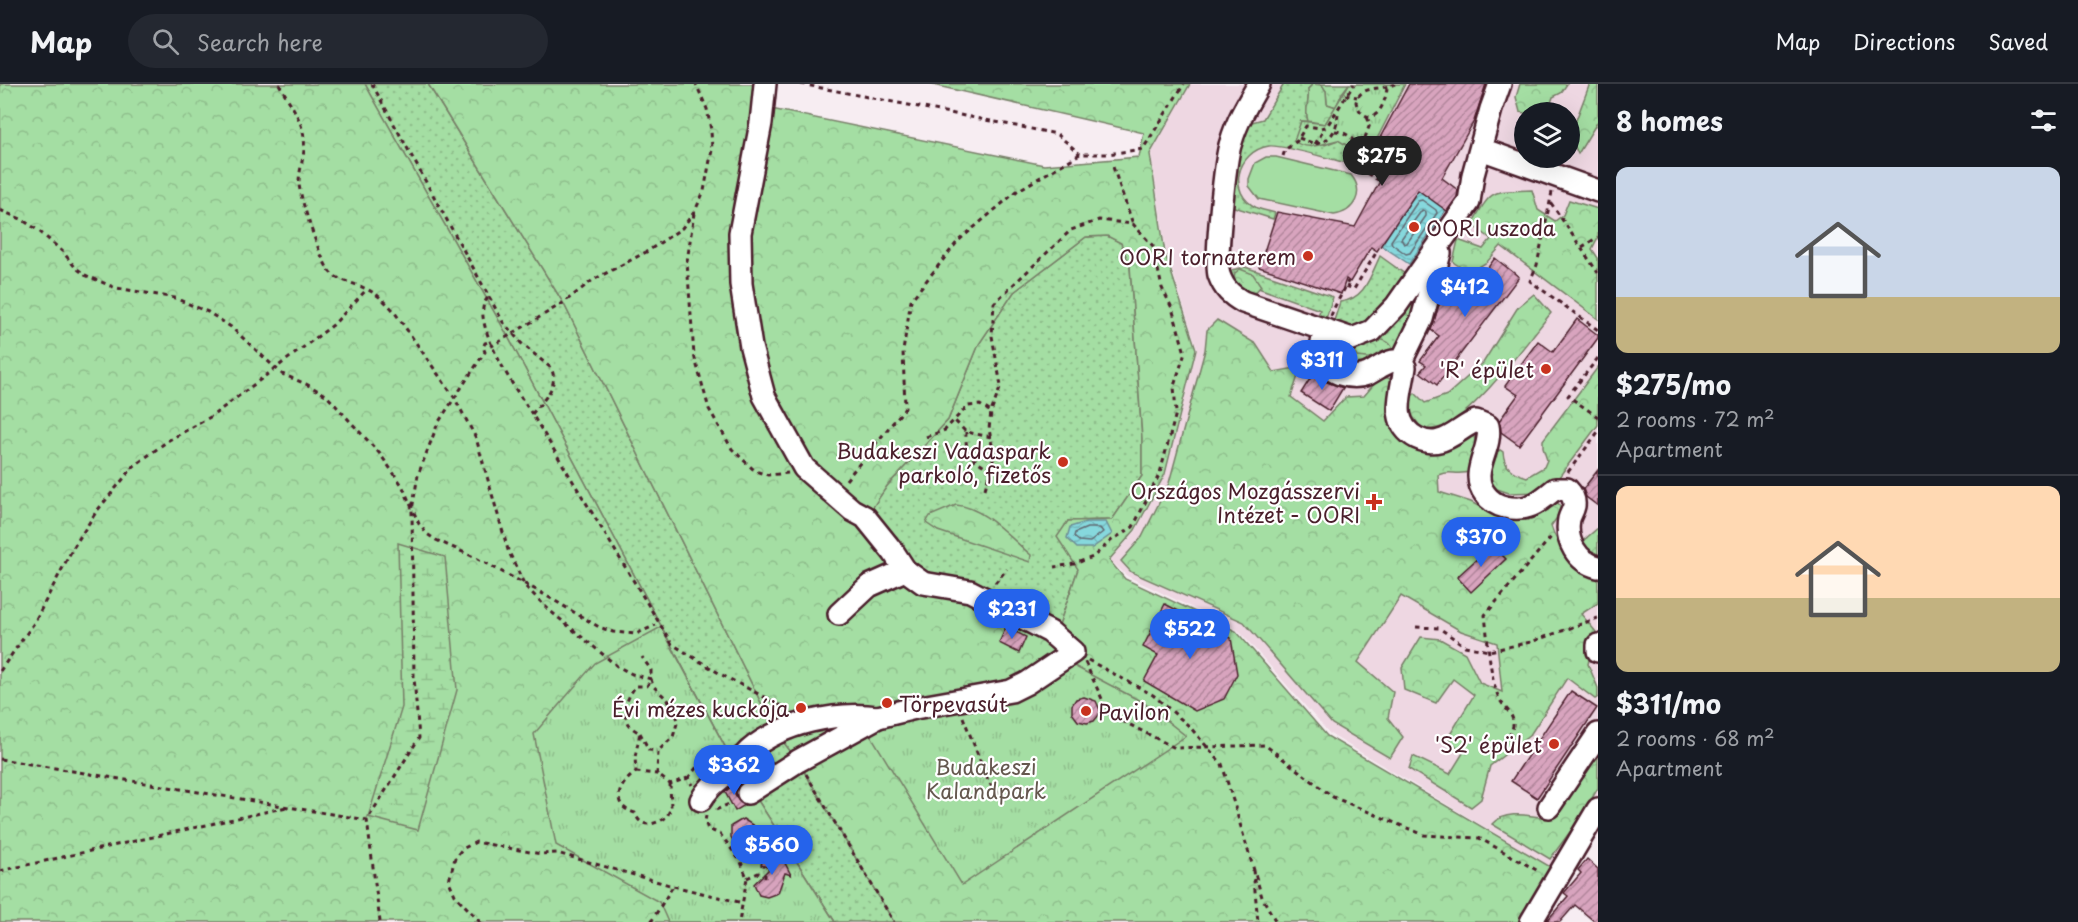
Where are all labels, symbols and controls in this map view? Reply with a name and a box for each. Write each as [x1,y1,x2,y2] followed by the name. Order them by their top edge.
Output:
[128,14,548,68] search box
[30,20,92,63] text: Map
[149,25,182,58] icon: search
[197,25,323,58] text: Search here
[1775,25,1820,57] text: Map
[1853,25,1955,57] text: Directions
[1988,25,2048,57] text: Saved
[1616,101,1723,140] text: 8 homes
[1514,102,1580,168] map controls
[1514,102,1580,168] button: layers
[2027,104,2060,137] icon: filters
[1346,136,1418,187] pin: $275
[1357,140,1407,170] text: $275
[1784,206,1892,314] icon: home
[1426,211,1556,243] place label: OORI uszoda
[1407,220,1421,234] marker: OORI uszoda
[1119,240,1296,272] place label: OORI tornaterem
[1301,249,1315,263] marker: OORI tornaterem
[1429,267,1501,318] pin: $412
[1440,271,1490,301] text: $412
[1286,340,1358,391] pin: $311
[1301,344,1343,374] text: $311
[1439,353,1534,385] place label: 'R' épület
[1539,362,1553,376] marker: 'R' épület
[1616,365,1731,404] text: $275/mo
[1616,404,1775,434] text: 2 rooms · 72 m²
[836,434,1051,490] place label: Budakeszi Vadaspark parkoló, fizetős
[1616,434,1723,464] text: Apartment
[1056,455,1070,469] marker: Budakeszi Vadaspark parkoló, fizetős
[1130,474,1360,530] place label: Országos Mozgásszervi Intézet - OORI
[1365,493,1383,511] marker: Országos Mozgásszervi Intézet - OORI
[1445,517,1517,568] pin: $370
[1455,521,1507,551] text: $370
[1784,525,1892,633] icon: home
[976,589,1048,640] pin: $231
[988,593,1036,623] text: $231
[1154,609,1226,660] pin: $522
[1164,613,1216,643] text: $522
[1616,684,1721,723] text: $311/mo
[899,687,1008,719] place label: Törpevasút
[612,692,789,724] place label: Évi mézes kuckója
[1098,695,1170,727] place label: Pavilon
[880,696,894,710] marker: Törpevasút
[794,701,808,715] marker: Évi mézes kuckója
[1079,704,1093,718] marker: Pavilon
[1616,723,1775,753] text: 2 rooms · 68 m²
[1435,728,1542,760] place label: 'S2' épület
[1547,737,1561,751] marker: 'S2' épület
[698,745,770,796] pin: $362
[708,749,760,779] text: $362
[926,750,1046,806] park label: Budakeszi Kalandpark
[1616,753,1723,783] text: Apartment
[736,825,808,876] pin: $560
[745,829,799,859] text: $560

